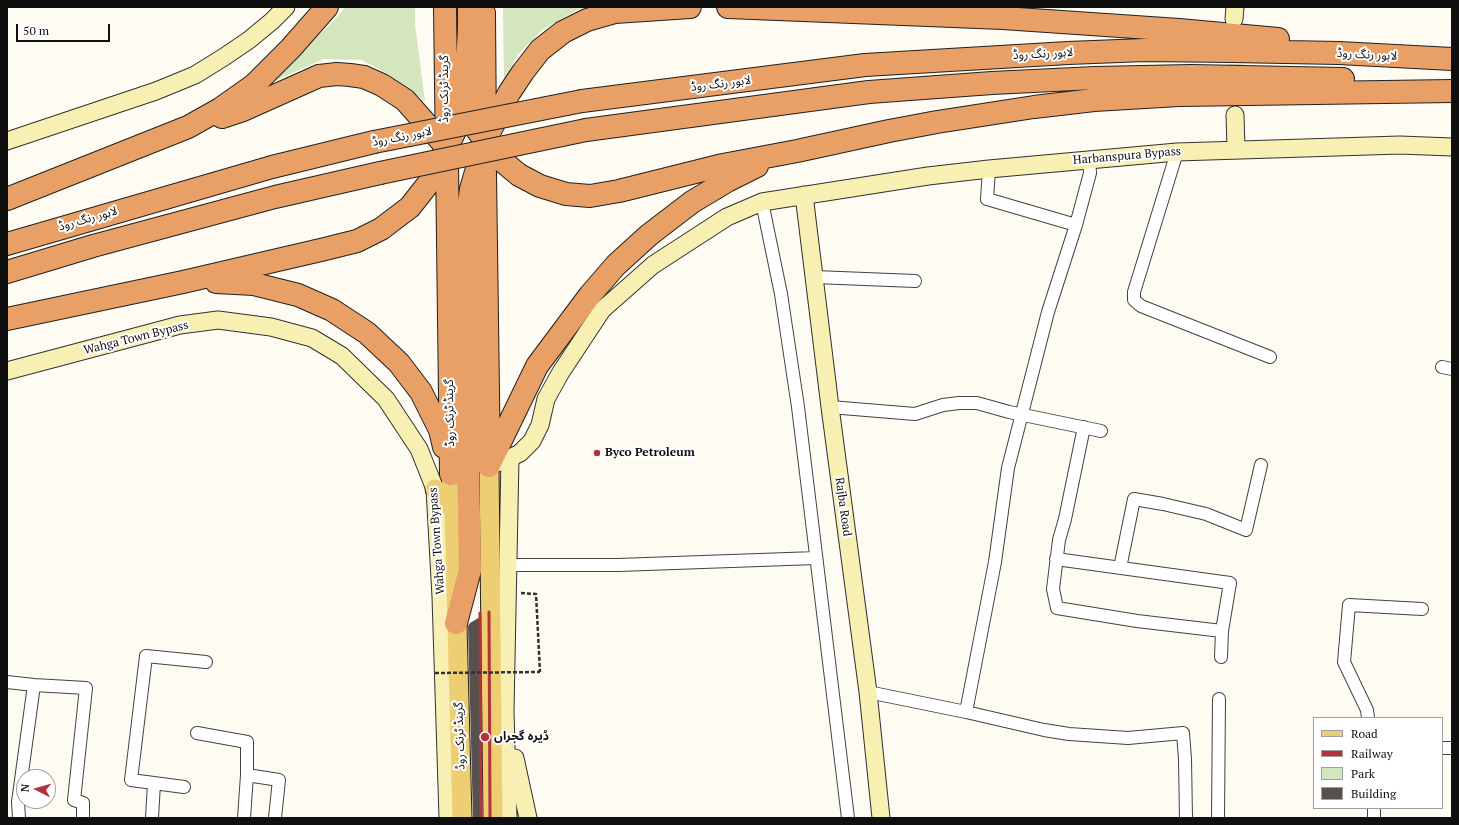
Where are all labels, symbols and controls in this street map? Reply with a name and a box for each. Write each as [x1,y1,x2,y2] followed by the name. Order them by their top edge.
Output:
[18,16,112,42] scale bar
[23,23,49,38] text: 50 m
[1012,45,1074,63] street label: لاہور رنگ روڈ
[1336,46,1398,64] street label: لاہور رنگ روڈ
[438,55,452,123] street label: گرینڈ ٹرنک روڈ
[690,73,752,95] street label: لاہور رنگ روڈ
[371,124,433,150] street label: لاہور رنگ روڈ
[1072,144,1182,168] street label: Harbanspura Bypass
[57,204,119,234] street label: لاہور رنگ روڈ
[82,318,190,358] street label: Wahga Town Bypass
[442,379,458,447] street label: گرینڈ ٹرنک روڈ
[605,446,695,460] place label: Byco Petroleum
[592,448,602,458] marker: Byco Petroleum
[832,477,854,537] street label: Rajba Road
[426,487,448,595] street label: Wahga Town Bypass
[452,702,468,770] street label: گرینڈ ٹرنک روڈ
[1313,717,1443,809] legend
[1351,726,1378,741] text: Road
[494,730,549,744] place label: ڈیرہ گجراں
[479,731,491,743] marker: ڈیرہ گجراں
[1351,746,1393,761] text: Railway
[1351,766,1375,781] text: Park
[16,769,56,809] north arrow
[18,783,32,793] text: N
[1351,786,1396,801] text: Building

